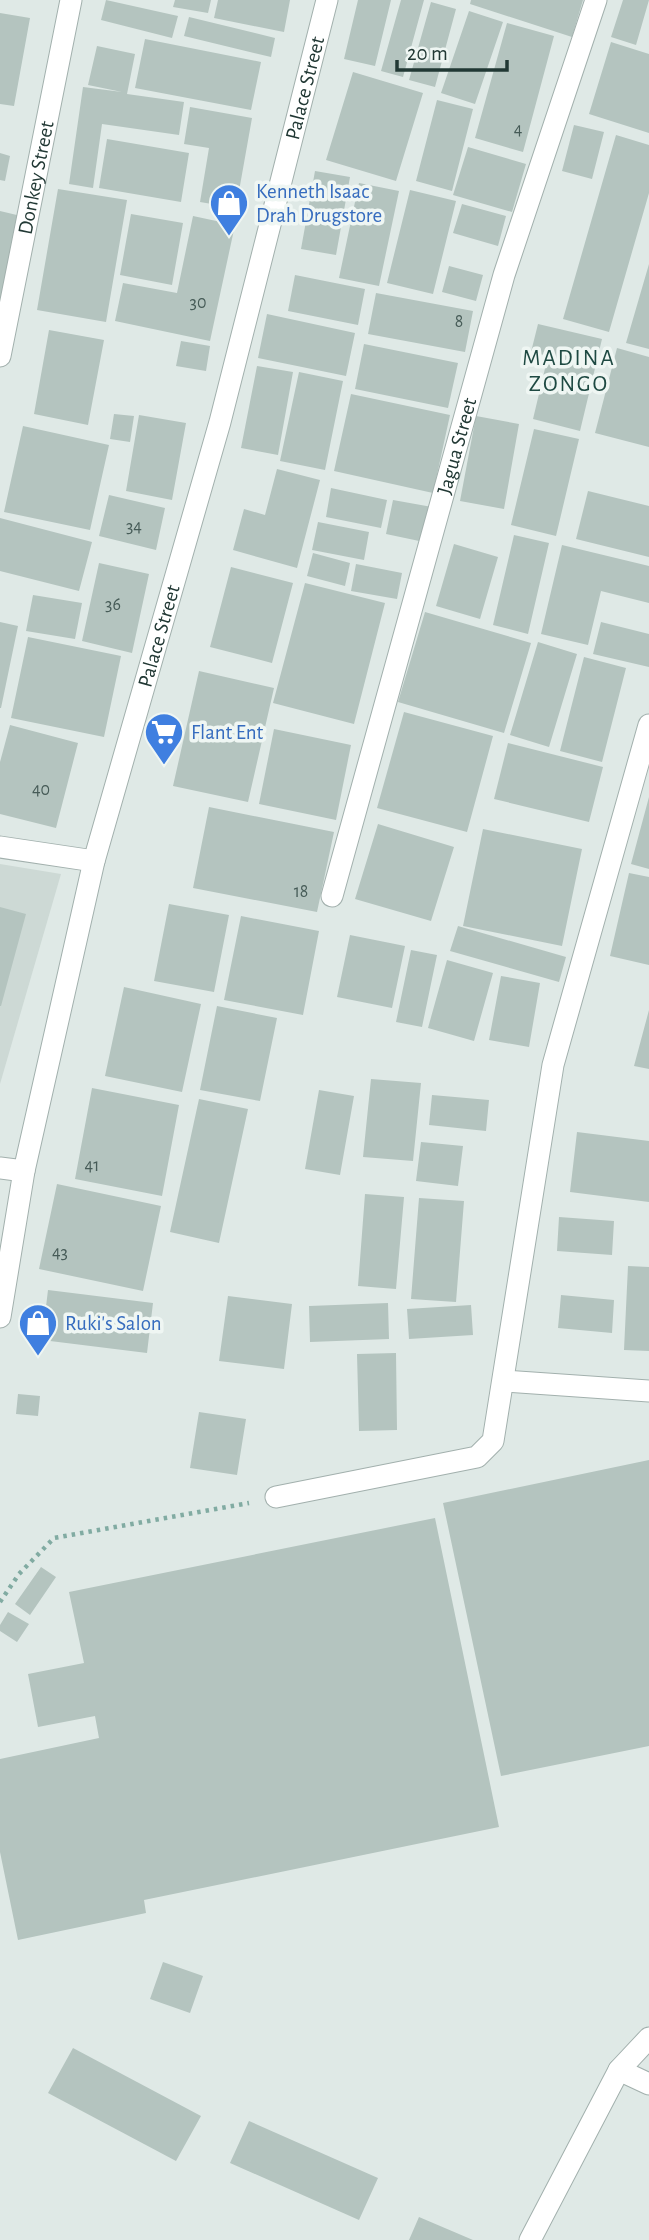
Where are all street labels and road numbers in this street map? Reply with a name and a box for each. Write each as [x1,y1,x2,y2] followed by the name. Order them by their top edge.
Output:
[282,34,328,142] street label: Palace Street
[14,119,57,236] street label: Donkey Street
[433,395,480,497] street label: Jagua Street
[134,582,183,690] street label: Palace Street

